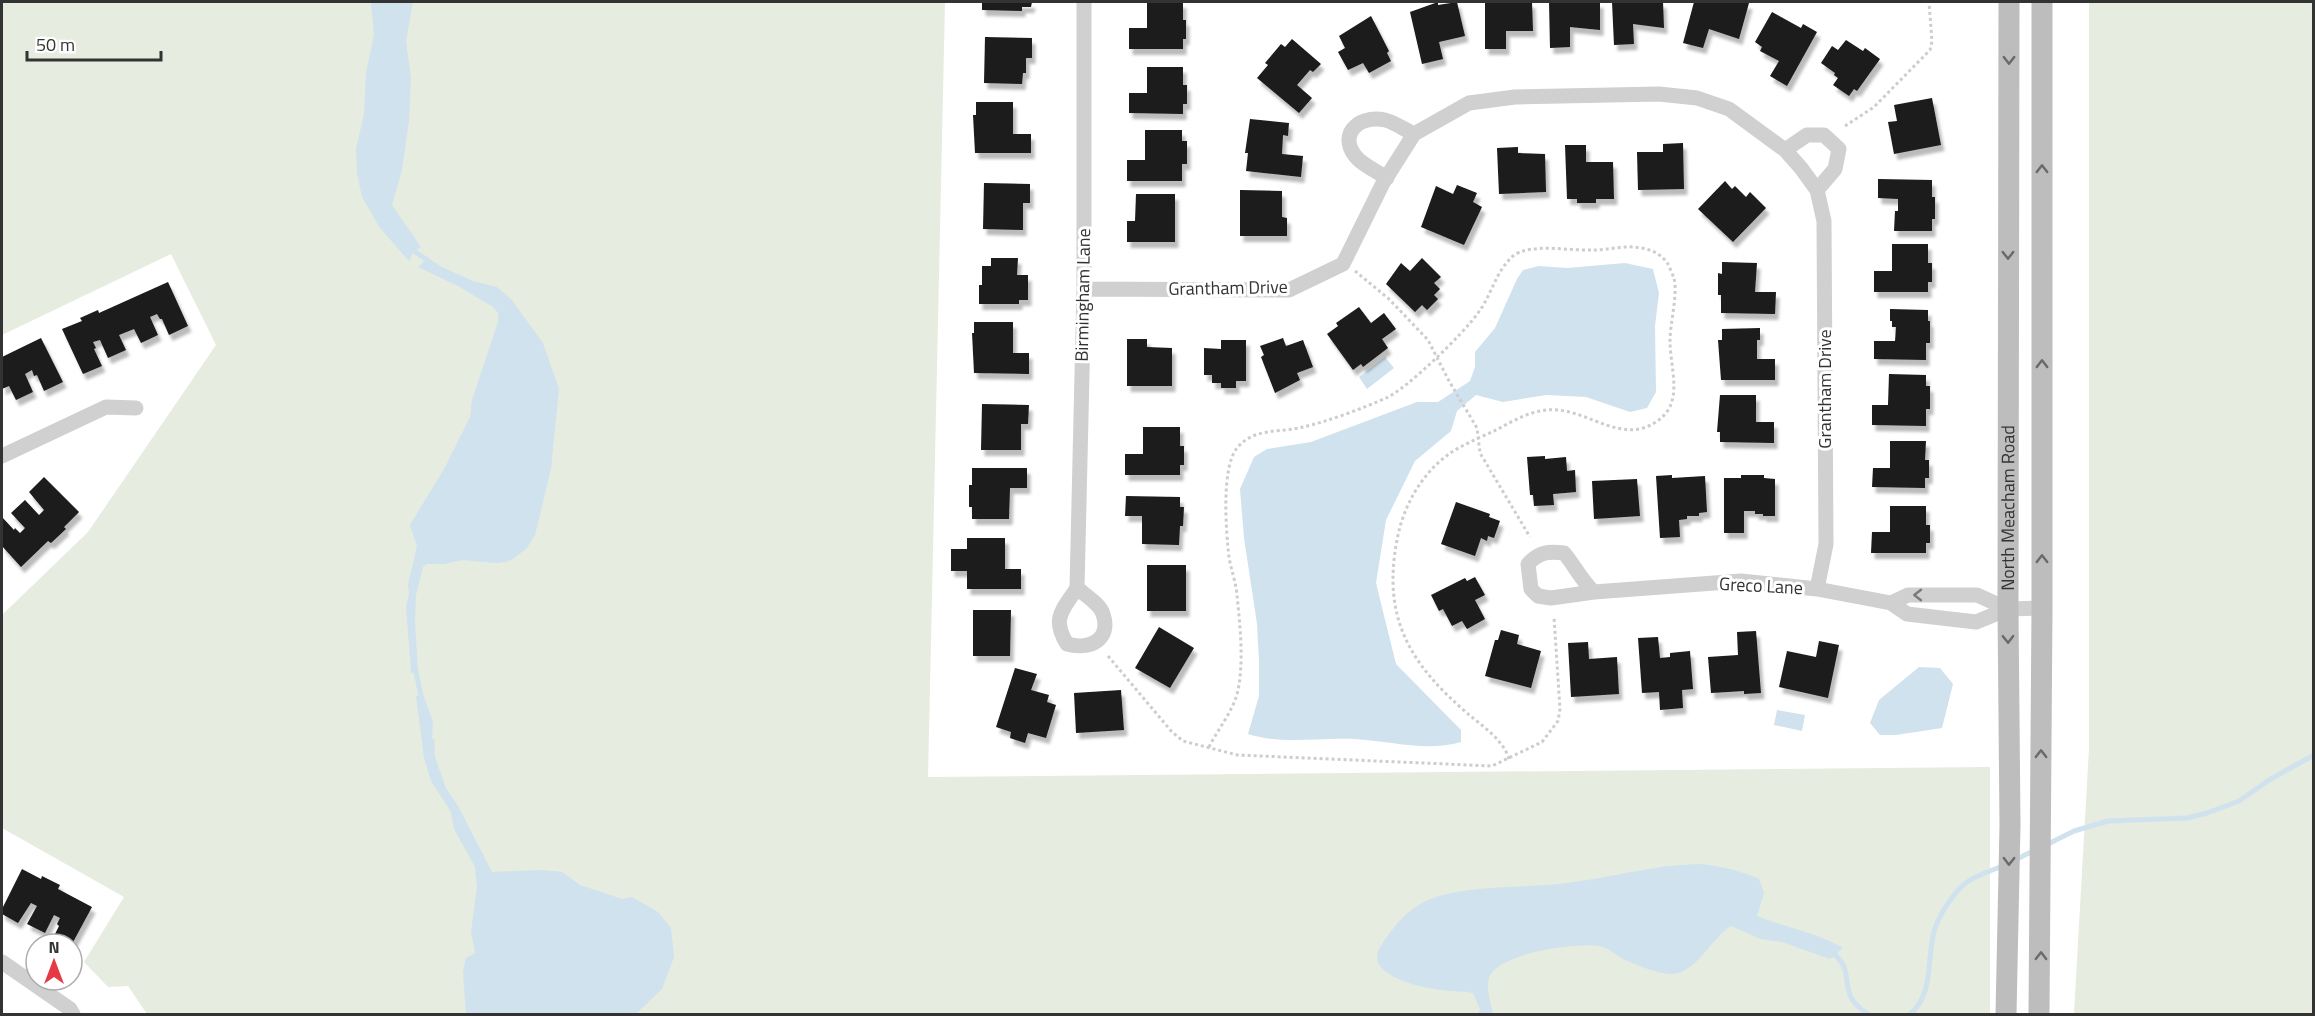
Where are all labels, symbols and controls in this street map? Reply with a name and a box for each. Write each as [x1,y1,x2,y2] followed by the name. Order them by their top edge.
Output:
[27,24,160,62] scale bar
[36,31,75,58] text: 50 m
[2003,55,2015,64] one-way arrow
[2036,164,2048,173] one-way arrow
[1068,228,1097,362] street label: Birmingham Lane
[2002,250,2014,259] one-way arrow
[1168,273,1288,302] street label: Grantham Drive
[1811,329,1838,449] street label: Grantham Drive
[2036,359,2048,368] one-way arrow
[1994,425,2021,591] street label: North Meacham Road
[2036,554,2048,563] one-way arrow
[1718,570,1804,601] street label: Greco Lane
[1914,589,1923,601] one-way arrow
[2002,634,2014,643] one-way arrow
[2035,749,2048,758] one-way arrow
[2003,857,2015,866] one-way arrow
[24,932,84,992] north arrow
[48,935,60,959] text: N
[2035,952,2047,961] one-way arrow

